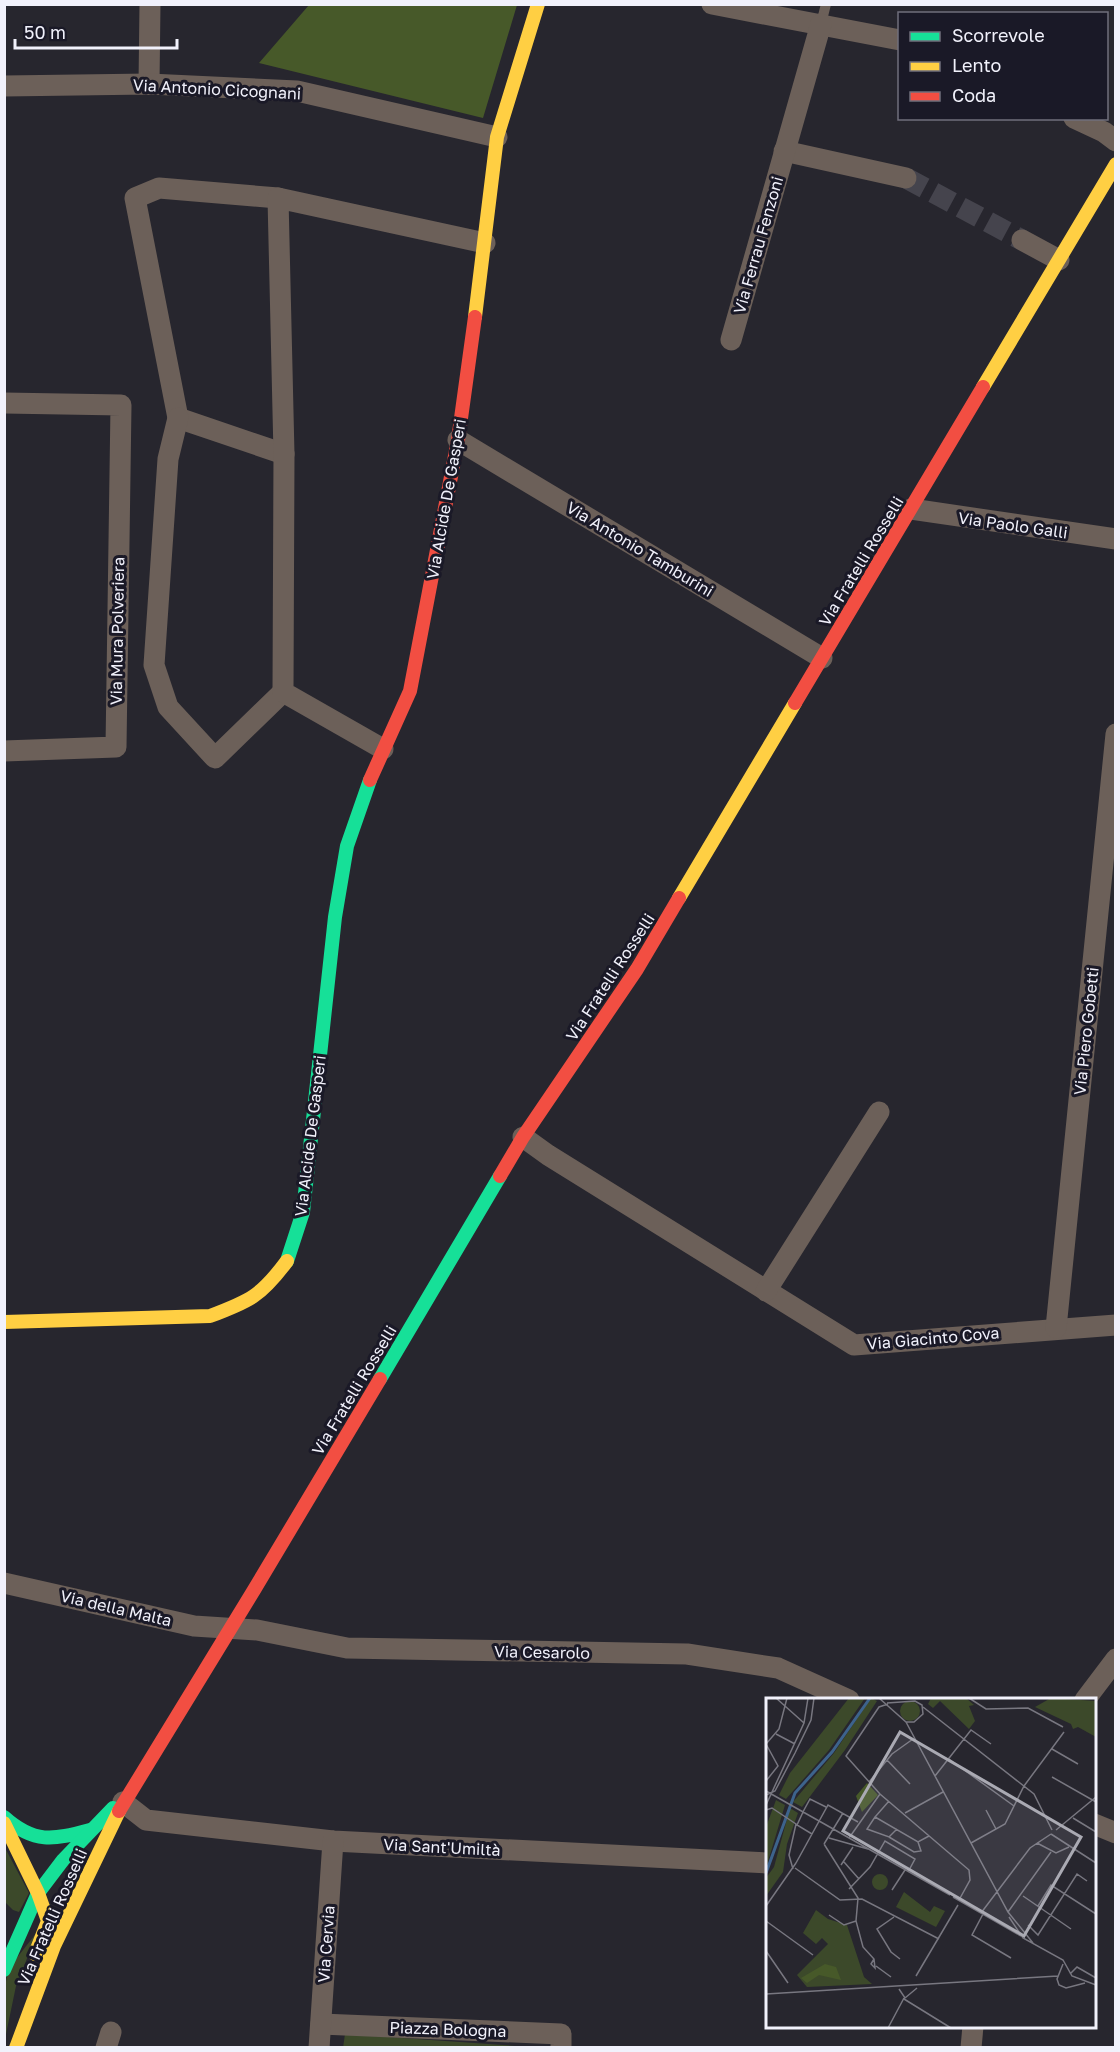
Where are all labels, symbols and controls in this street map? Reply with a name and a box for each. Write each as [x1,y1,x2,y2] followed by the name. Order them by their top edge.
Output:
[15,12,177,50] scale bar
[898,12,1108,120] legend
[24,21,66,43] text: 50 m
[952,24,1045,46] text: Scorrevole
[952,54,1001,76] text: Lento
[132,75,302,103] street label: Via Antonio Cicognani
[952,84,996,106] text: Coda
[729,174,787,316] street label: Via Ferrau Fenzoni
[422,417,470,581] street label: Via Alcide De Gasperi
[814,492,908,630] street label: Via Fratelli Rosselli
[563,497,717,601] street label: Via Antonio Tamburini
[957,507,1069,543] street label: Via Paolo Galli
[106,557,128,705] street label: Via Mura Polveriera
[561,910,659,1044] street label: Via Fratelli Rosselli
[1069,966,1103,1096] street label: Via Piero Gobetti
[290,1054,330,1218] street label: Via Alcide De Gasperi
[307,1321,401,1459] street label: Via Fratelli Rosselli
[866,1322,1000,1354] street label: Via Giacinto Cova
[58,1585,174,1631] street label: Via della Malta
[494,1641,590,1663] street label: Via Cesarolo
[766,1698,1096,2028] inset map
[383,1834,501,1860] street label: Via Sant'Umiltà
[13,1845,91,1989] street label: Via Fratelli Rosselli
[313,1905,339,1983] street label: Via Cervia
[389,2017,507,2041] street label: Piazza Bologna

